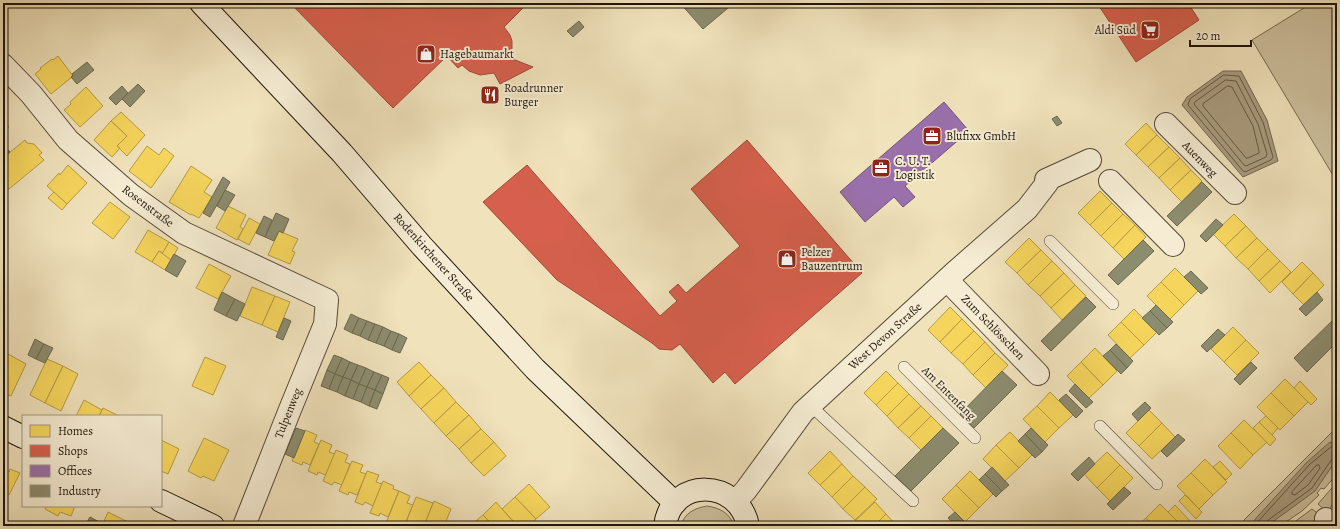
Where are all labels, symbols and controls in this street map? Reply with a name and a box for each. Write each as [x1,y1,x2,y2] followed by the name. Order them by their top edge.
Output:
[1139,19,1161,41] supermarket icon: Aldi Süd
[1094,22,1137,38] place label: Aldi Süd
[1190,22,1251,48] scale bar
[1196,28,1220,44] text: 20 m
[415,43,437,65] shop icon: Hagebaumarkt
[440,46,514,62] place label: Hagebaumarkt
[504,80,564,110] place label: Roadrunner Burger
[479,84,501,106] restaurant icon: Roadrunner Burger
[921,125,943,147] office icon: Blufixx GmbH
[946,128,1016,144] place label: Blufixx GmbH
[1178,137,1221,181] street label: Auenweg
[895,153,935,183] place label: C. U. T. Logistik
[870,157,892,179] office icon: C. U. T. Logistik
[119,181,177,231] street label: Rosenstraße
[390,209,478,305] street label: Rodenkirchener Straße
[801,244,863,274] place label: Pelzer Bauzentrum
[776,248,798,270] shop icon: Pelzer Bauzentrum
[958,291,1029,363] street label: Zum Schlösschen
[844,299,925,374] street label: West Devon Straße
[918,362,980,424] street label: Am Entenfang
[271,385,305,441] street label: Tulpenweg
[22,415,162,507] legend
[58,423,93,439] text: Homes
[58,443,88,459] text: Shops
[58,463,92,479] text: Offices
[58,483,101,499] text: Industry

